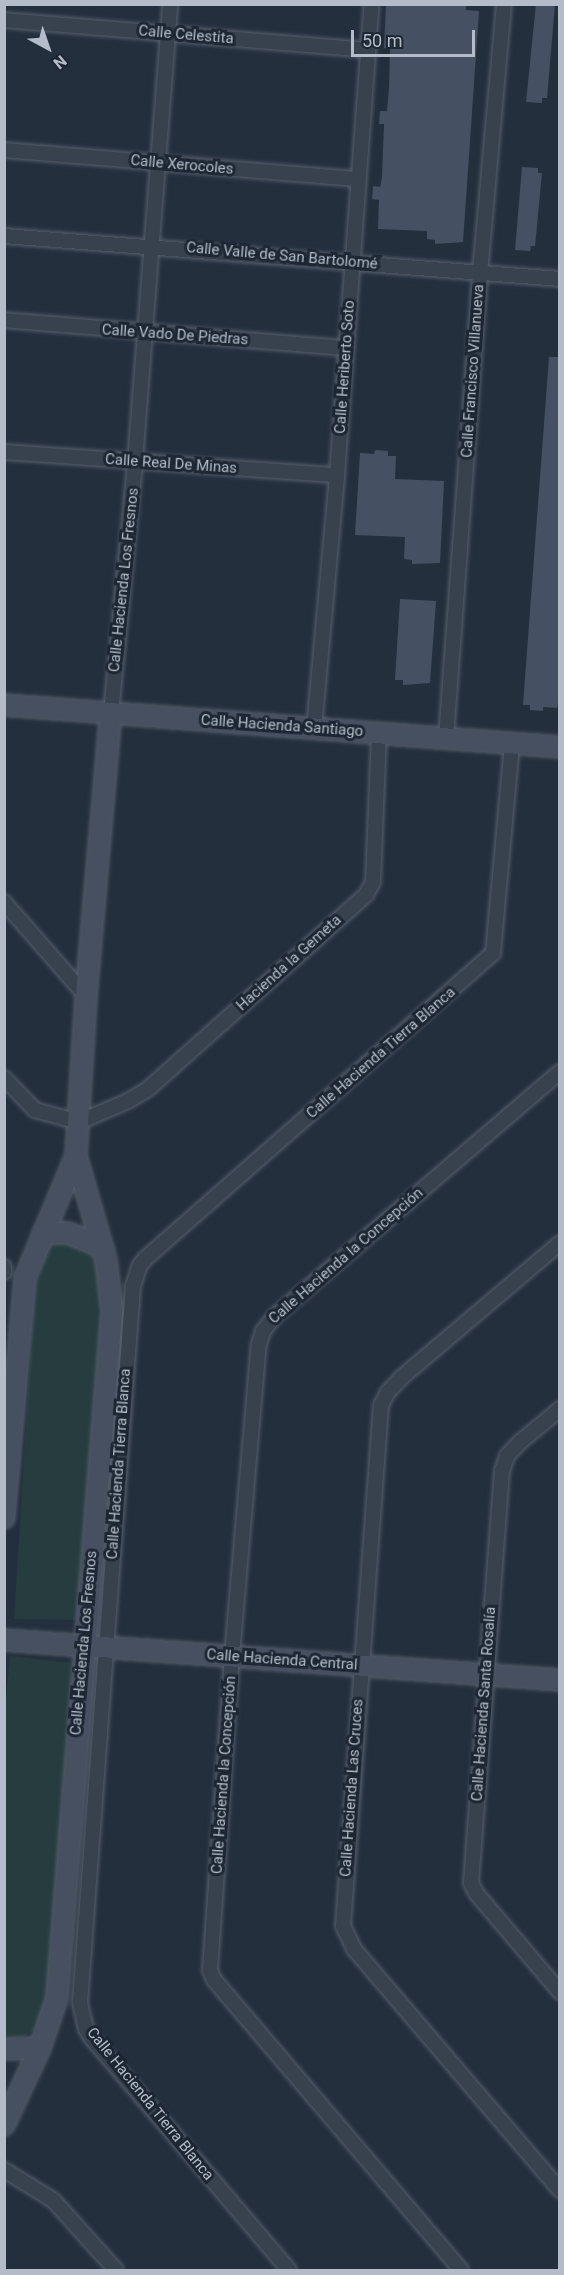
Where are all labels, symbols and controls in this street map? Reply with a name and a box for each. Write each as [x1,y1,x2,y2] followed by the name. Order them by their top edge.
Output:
[18,18,78,78] north arrow
[354,18,478,56] scale bar
[138,22,234,48] street label: Calle Celestita
[362,30,402,51] text: 50 m
[49,51,70,73] text: N
[130,152,234,178] street label: Calle Xerocoles
[186,239,378,273] street label: Calle Valle de San Bartolomé
[458,284,488,458] street label: Calle Francisco Villanueva
[331,300,359,434] street label: Calle Heriberto Soto
[101,321,249,349] street label: Calle Vado De Piedras
[105,450,237,478] street label: Calle Real De Minas
[105,487,143,673] street label: Calle Hacienda Los Fresnos
[200,711,364,741] street label: Calle Hacienda Santiago
[233,911,345,1015] street label: Hacienda la Gemeta
[303,983,459,1123] street label: Calle Hacienda Tierra Blanca
[265,1184,427,1328] street label: Calle Hacienda la Concepción
[103,1368,135,1560] street label: Calle Hacienda Tierra Blanca
[67,1550,101,1736] street label: Calle Hacienda Los Fresnos
[468,1606,500,1802] street label: Calle Hacienda Santa Rosalía
[206,1646,358,1674] street label: Calle Hacienda Central
[208,1675,240,1875] street label: Calle Hacienda la Concepción
[337,1698,367,1878] street label: Calle Hacienda Las Cruces
[83,2024,217,2184] street label: Calle Hacienda Tierra Blanca

